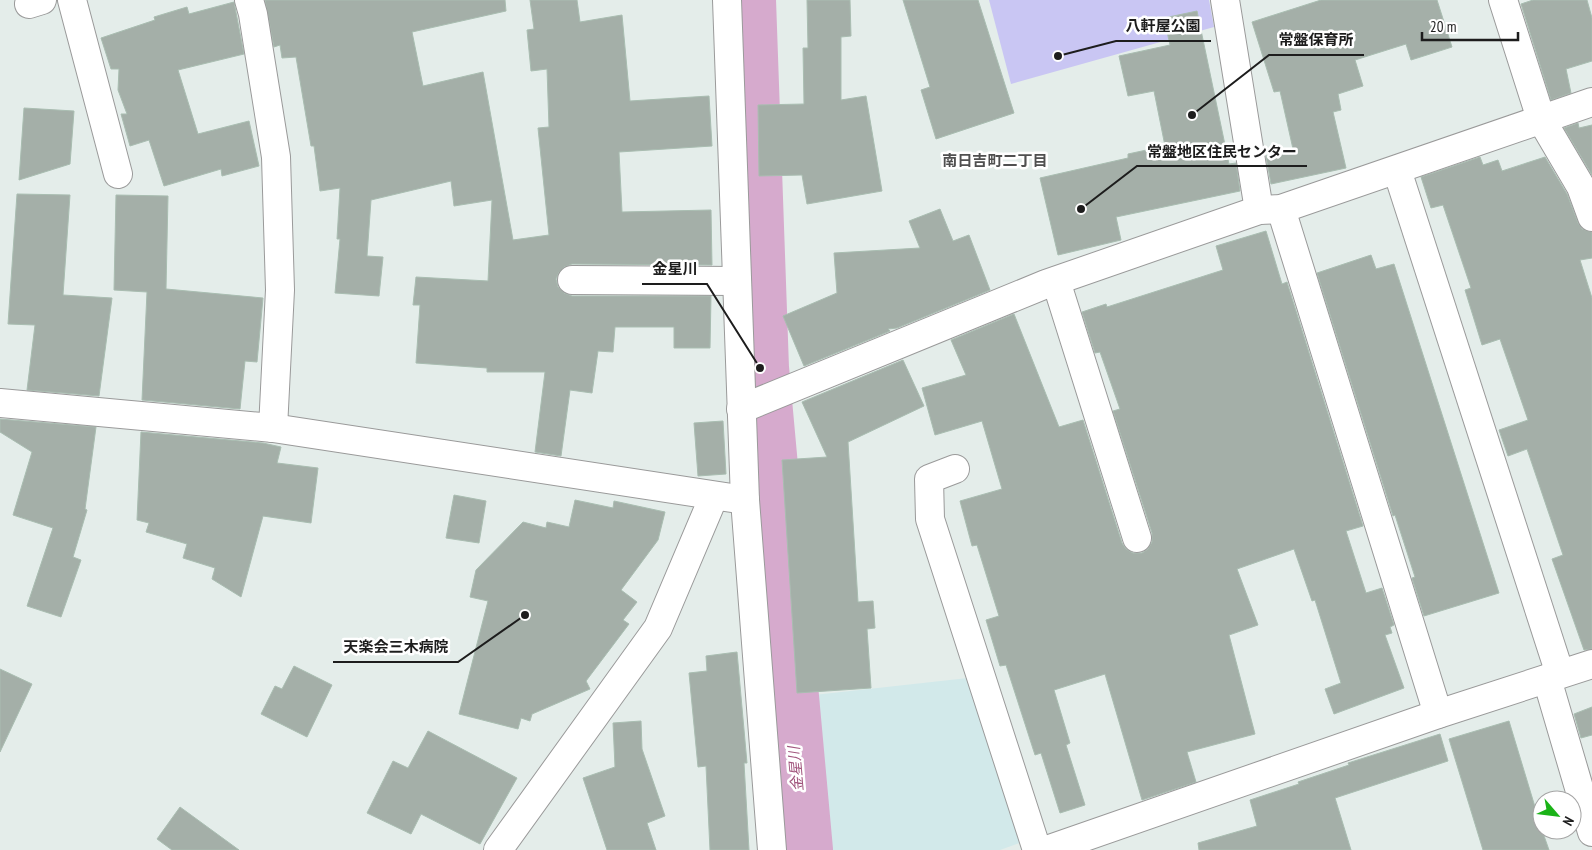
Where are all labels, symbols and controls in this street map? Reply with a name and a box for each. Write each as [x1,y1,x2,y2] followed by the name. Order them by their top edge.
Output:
[1422,10,1518,42] scale bar
[1116,11,1211,41] callout: 八軒屋公園
[1125,16,1201,35] text: 八軒屋公園
[1430,17,1456,36] text: 20 m
[1269,25,1364,55] callout: 常盤保育所
[1278,30,1354,49] text: 常盤保育所
[1137,136,1307,166] callout: 常盤地区住民センター
[1147,142,1297,161] text: 常盤地区住民センター
[942,151,1048,170] district label: 南日吉町二丁目
[642,254,707,284] callout: 金星川
[652,259,698,278] text: 金星川
[333,632,458,662] callout: 天楽会三木病院
[343,637,449,656] text: 天楽会三木病院
[784,744,807,792] water label: 金星川
[1532,790,1582,840] north arrow
[1559,814,1578,829] text: N

